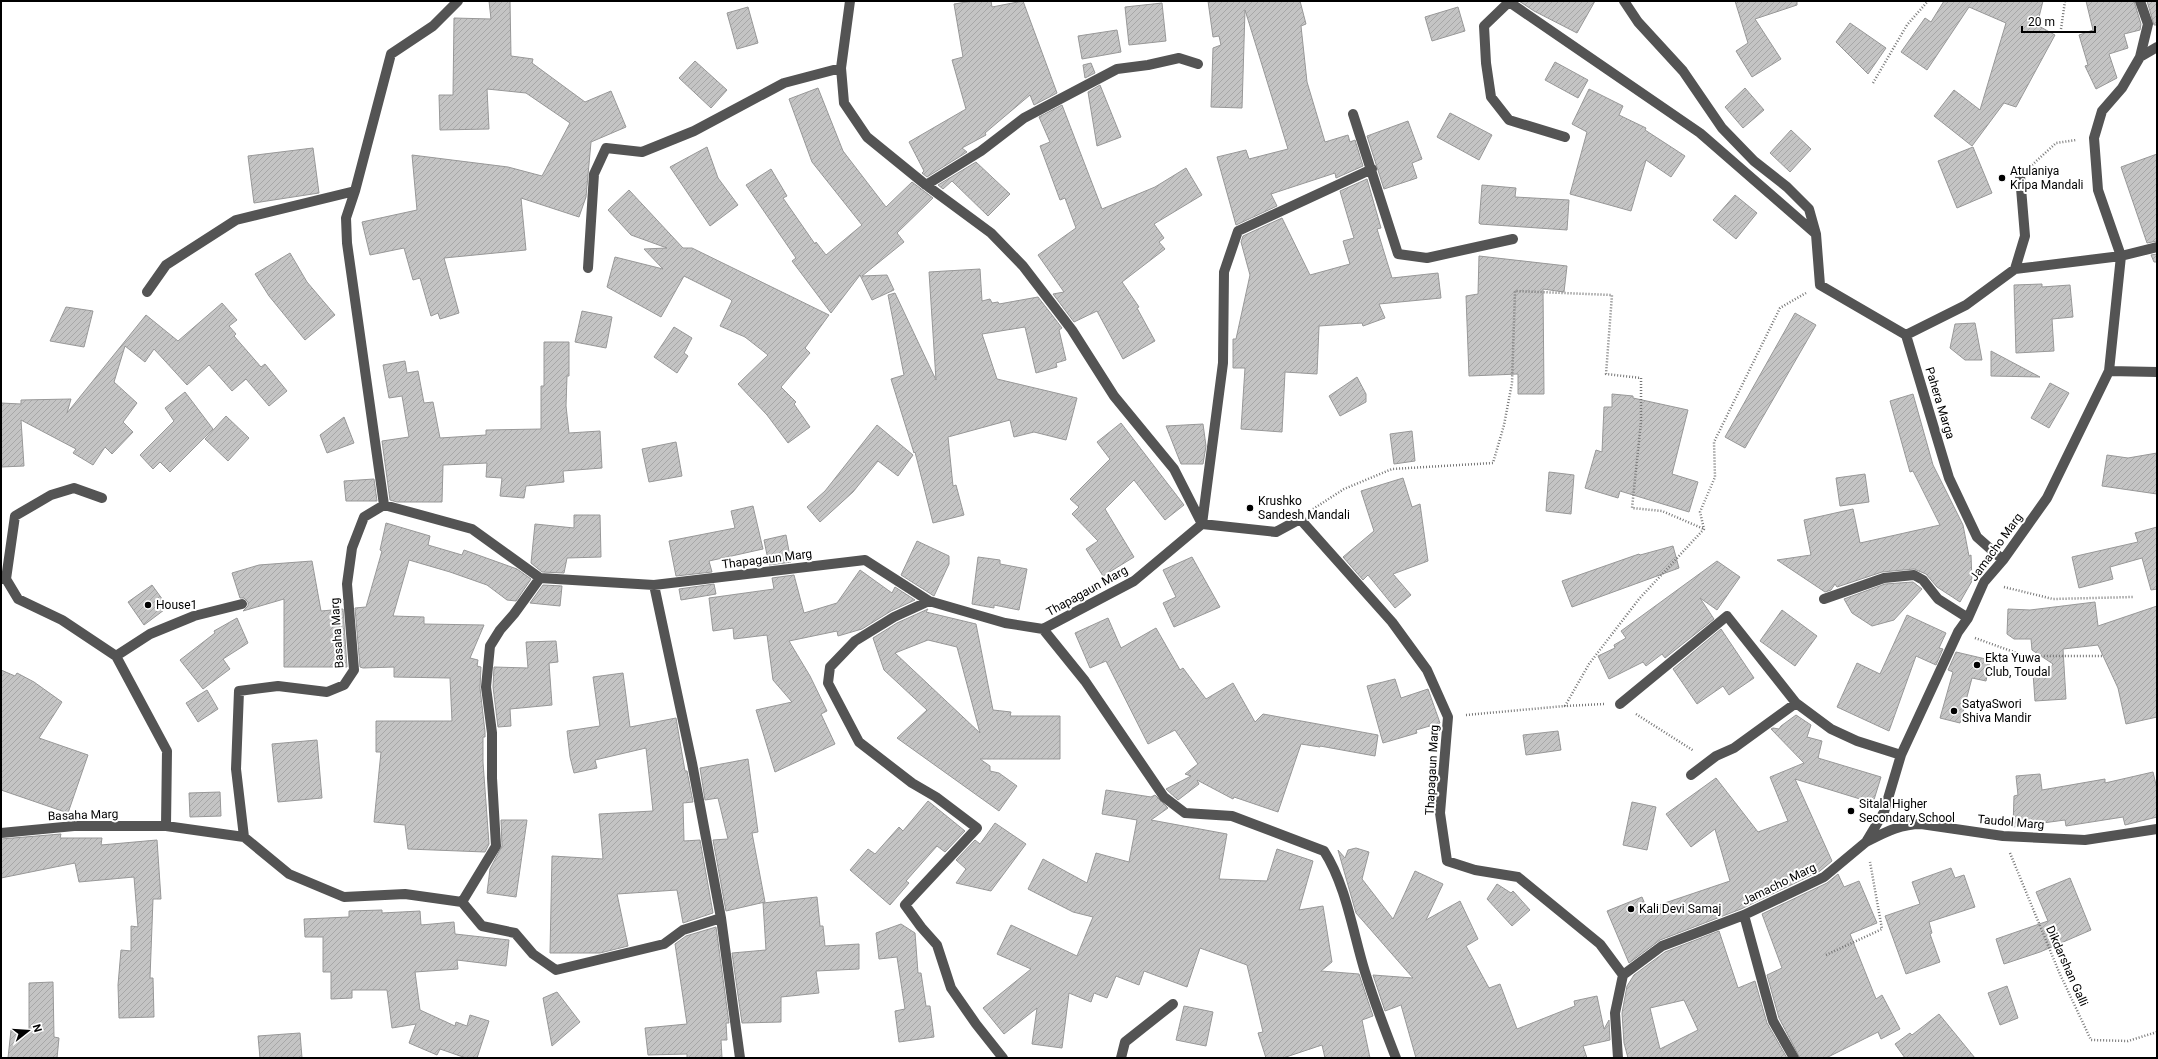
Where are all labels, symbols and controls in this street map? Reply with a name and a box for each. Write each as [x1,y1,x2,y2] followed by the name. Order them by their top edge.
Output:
[2022,8,2095,34] scale bar
[2028,15,2055,29] text: 20 m
[2010,164,2084,192] place label: Atulaniya Kripa Mandali
[1997,173,2007,183] marker: Atulaniya Kripa Mandali
[1922,365,1958,441] street label: Pahera Marga
[1258,494,1350,522] place label: Krushko Sandesh Mandali
[1245,503,1255,513] marker: Krushko Sandesh Mandali
[1967,510,2025,584] street label: Jamacho Marg
[721,547,813,571] street label: Thapagaun Marg
[1044,563,1130,619] street label: Thapagaun Marg
[328,597,346,669] street label: Basaha Marg
[156,598,197,612] place label: House1
[143,600,153,610] marker: House1
[1985,651,2050,679] place label: Ekta Yuwa Club, Toudal
[1972,660,1982,670] marker: Ekta Yuwa Club, Toudal
[1962,697,2031,725] place label: SatyaSwori Shiva Mandir
[1949,706,1959,716] marker: SatyaSwori Shiva Mandir
[1423,724,1441,816] street label: Thapagaun Marg
[1859,797,1955,825] place label: Sitala Higher Secondary School
[1846,806,1856,816] marker: Sitala Higher Secondary School
[48,807,118,823] street label: Basaha Marg
[1977,812,2045,832] street label: Taudol Marg
[1740,860,1818,908] street label: Jamacho Marg
[1639,902,1721,916] place label: Kali Devi Samaj
[1626,904,1636,914] marker: Kali Devi Samaj
[2043,924,2091,1008] street label: Dikdarshan Galli
[8,1011,48,1051] north arrow
[30,1023,45,1034] text: N

